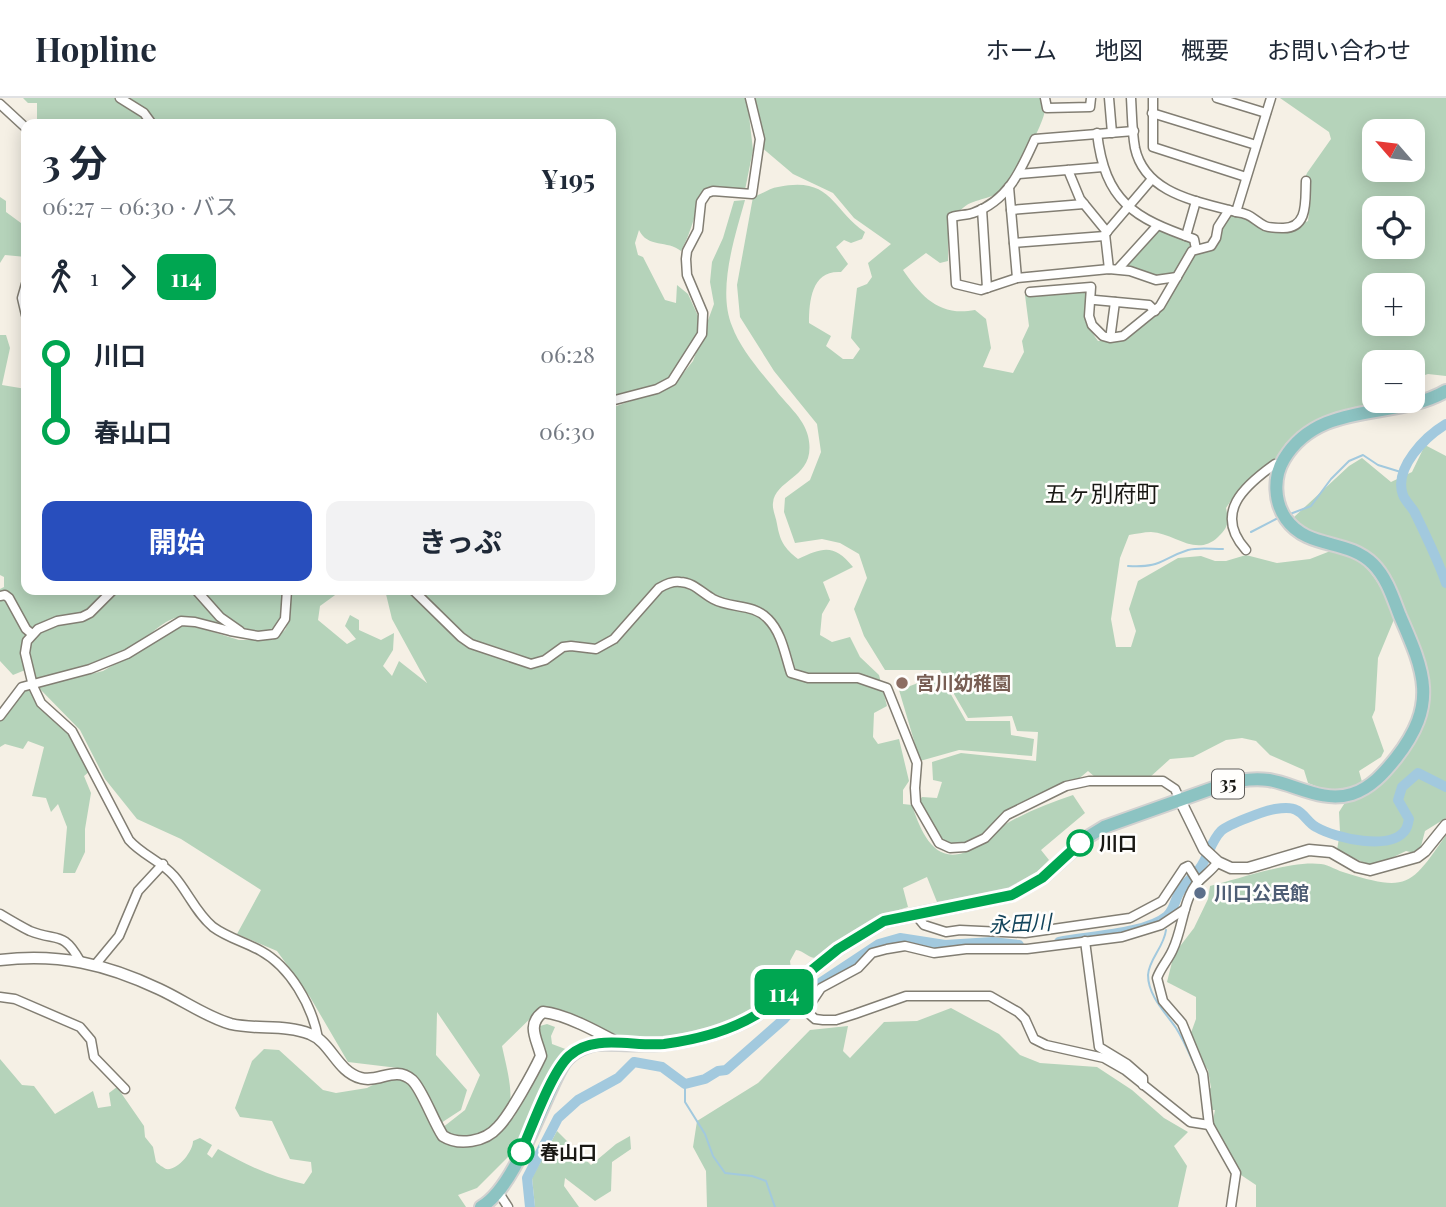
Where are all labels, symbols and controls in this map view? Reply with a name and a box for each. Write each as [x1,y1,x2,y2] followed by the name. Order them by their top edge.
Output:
[35,26,157,70] text: Hopline
[986,33,1057,65] text: ホーム
[1095,33,1143,65] text: 地図
[1181,33,1229,65] text: 概要
[1267,33,1411,65] text: お問い合わせ
[1362,119,1424,182] north arrow
[1362,119,1425,413] map controls
[42,136,107,187] text: 3 分
[541,161,595,196] text: ¥195
[42,190,238,221] text: 06:27 – 06:30 · バス
[1362,196,1425,259] button: locate
[42,258,80,296] icon: walk
[109,258,147,296] icon: forward
[90,261,99,292] text: 1
[171,261,202,293] text: 114
[1362,273,1425,336] button: +
[94,337,146,372] text: 川口
[540,338,595,369] text: 06:28
[1362,350,1425,413] button: −
[94,414,172,449] text: 春山口
[539,415,595,446] text: 06:30
[1045,477,1160,508] district label: 五ヶ別府町
[42,501,312,581] button: 開始
[326,501,595,581] button: きっぷ
[916,669,1011,695] place label: 宮川幼稚園
[894,675,910,691] marker: 宮川幼稚園
[1212,770,1244,798] road number: 35
[1099,829,1137,855] place label: 川口
[1067,830,1093,856] marker: 川口
[1214,879,1309,905] place label: 川口公民館
[1192,885,1208,901] marker: 川口公民館
[988,906,1054,938] water label: 永田川
[744,969,824,1015] line badge: 114
[768,976,800,1008] text: 114
[540,1138,597,1164] place label: 春山口
[508,1139,534,1165] marker: 春山口

